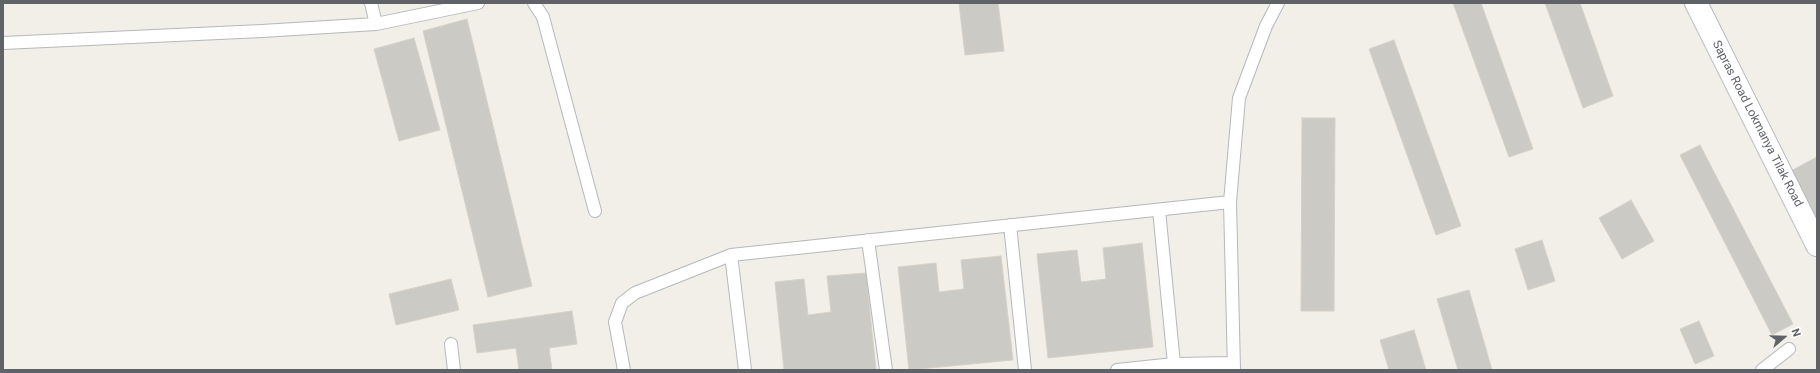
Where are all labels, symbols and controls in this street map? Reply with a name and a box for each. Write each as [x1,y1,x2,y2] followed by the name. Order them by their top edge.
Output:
[1709,38,1805,210] street label: Sapras Road Lokmanya Tilak Road
[1764,317,1804,357] north arrow
[1788,327,1803,339] text: N

